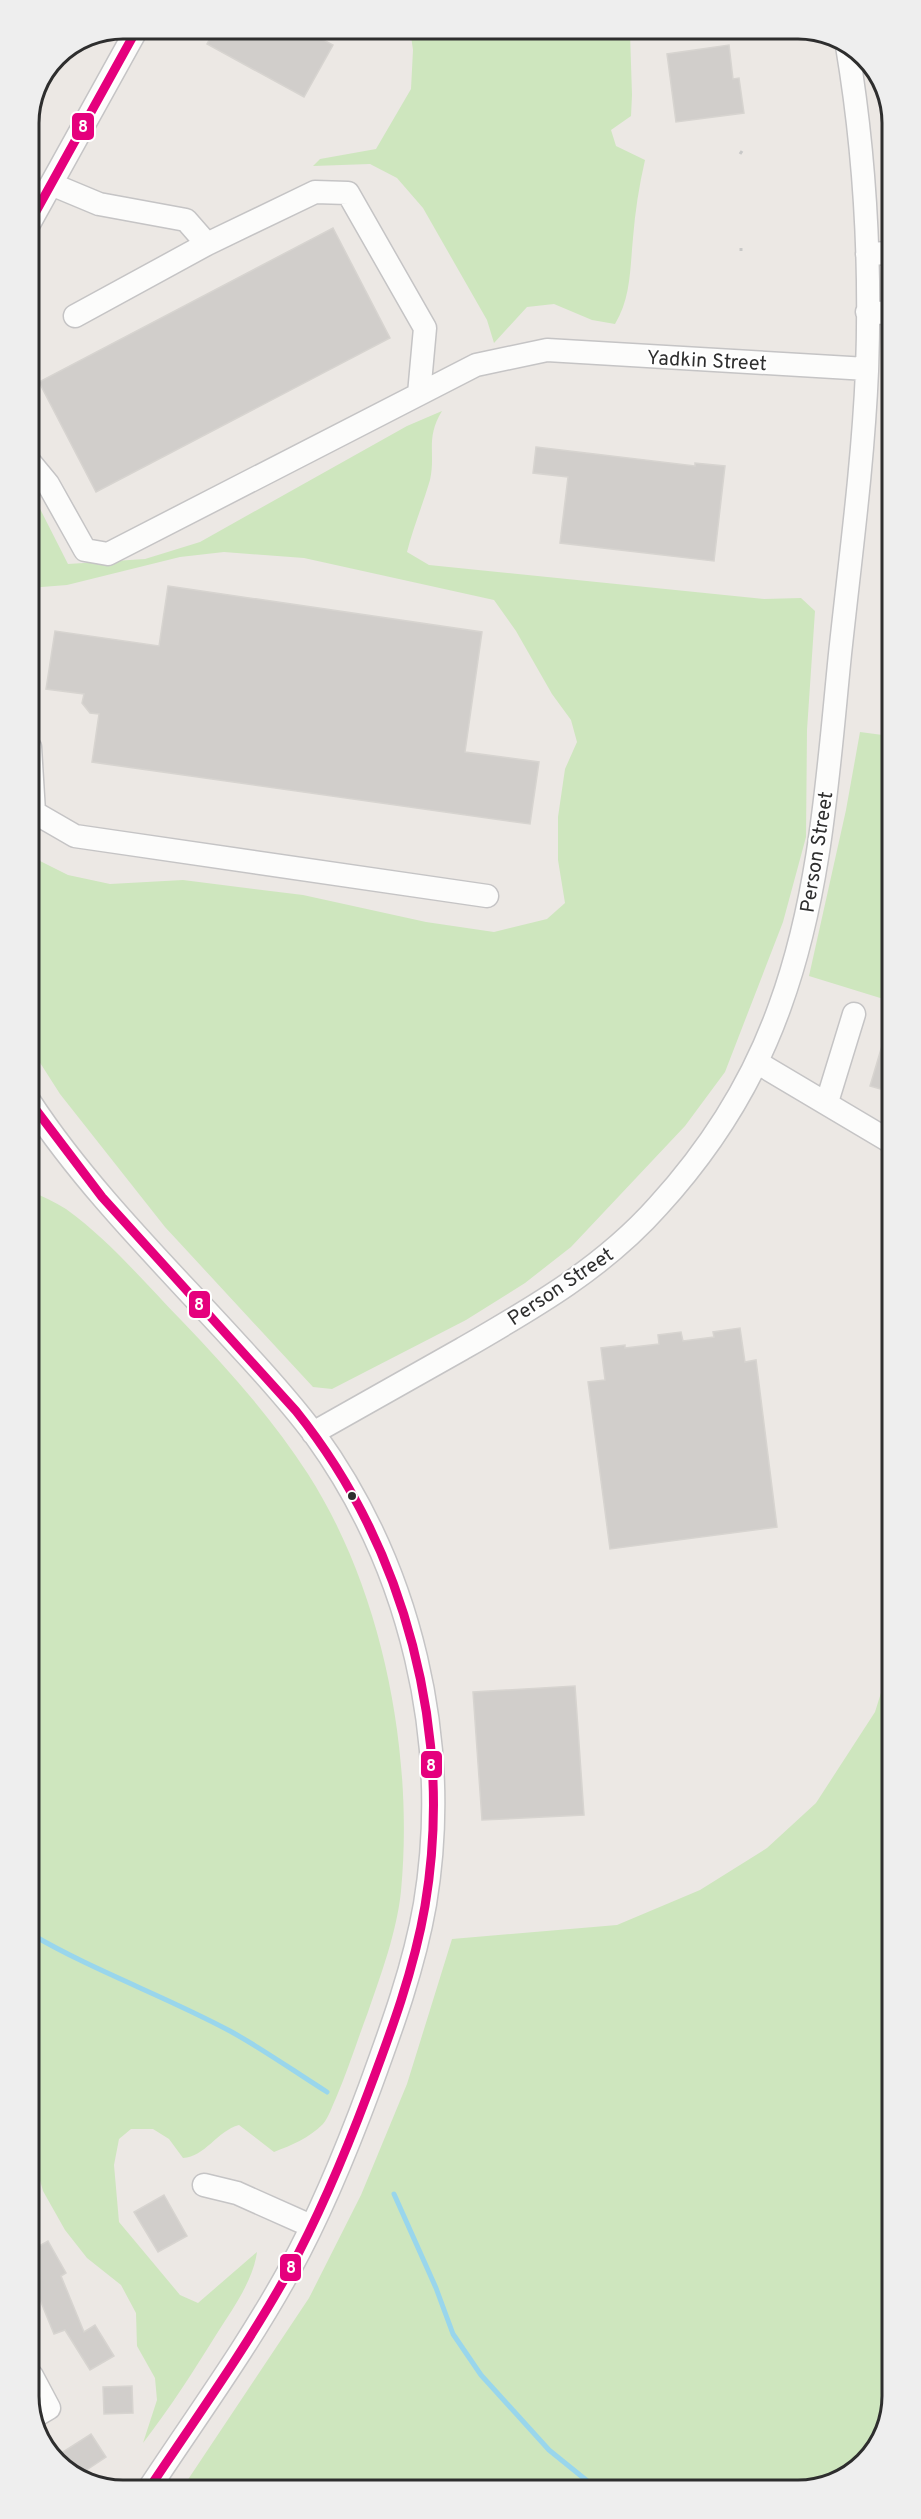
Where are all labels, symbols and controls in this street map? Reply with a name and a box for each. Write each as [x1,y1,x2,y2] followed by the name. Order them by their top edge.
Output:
[71,112,95,141] line badge: 8
[78,118,88,138] text: 8
[646,346,768,378] street label: Yadkin Street
[796,790,840,915] street label: Person Street
[503,1243,619,1333] street label: Person Street
[188,1290,211,1319] line badge: 8
[194,1296,204,1316] text: 8
[346,1490,358,1502] unlabelled marker
[420,1750,443,1779] line badge: 8
[426,1757,436,1777] text: 8
[279,2253,302,2282] line badge: 8
[286,2259,296,2279] text: 8

